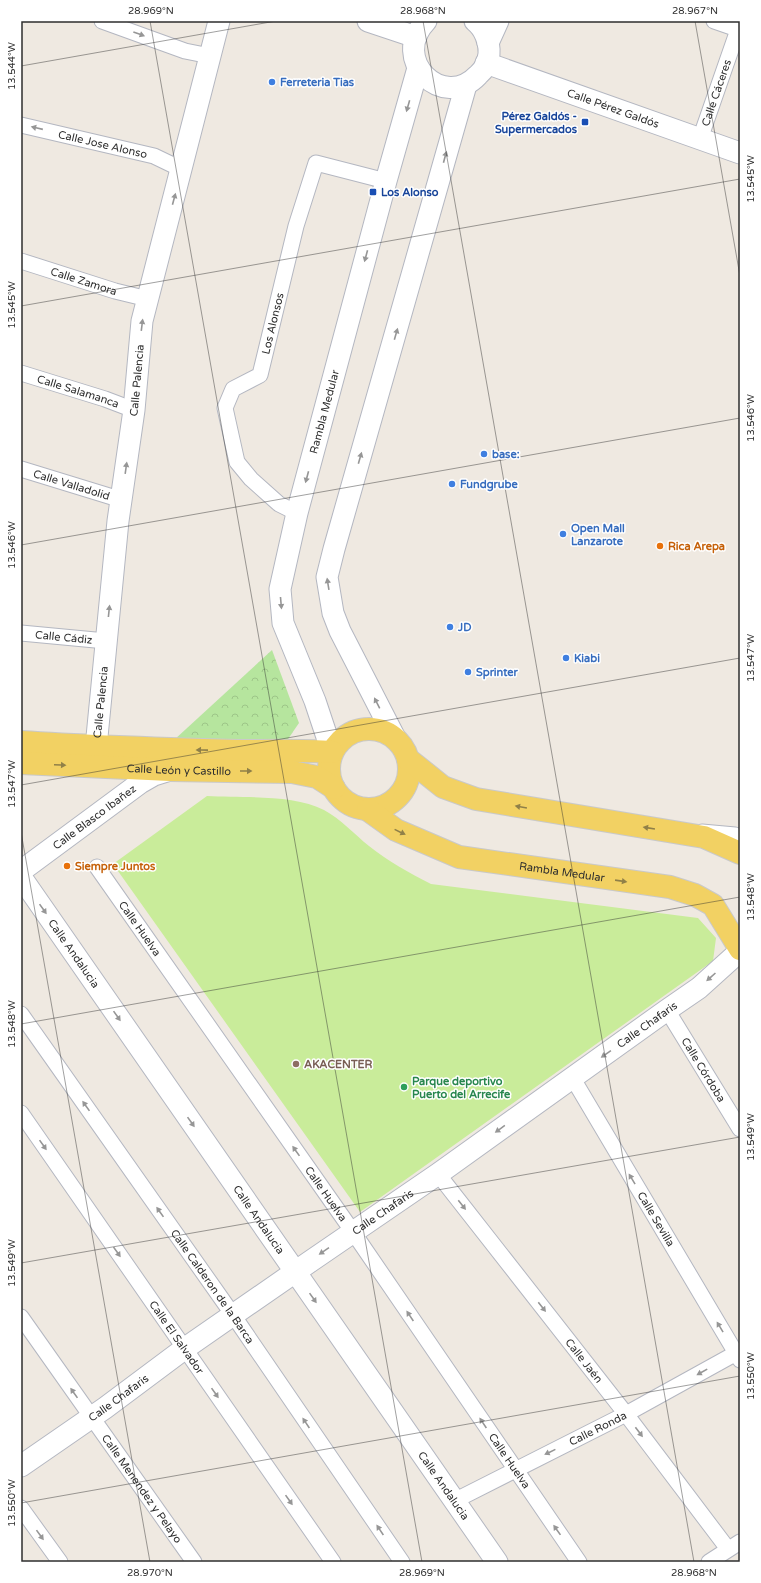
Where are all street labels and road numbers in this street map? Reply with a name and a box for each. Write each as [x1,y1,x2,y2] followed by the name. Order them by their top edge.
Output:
[699,58,734,128] street label: Calle Cáceres
[565,86,661,131] street label: Calle Pérez Galdós
[57,128,149,161] street label: Calle Jose Alonso
[49,265,119,298] street label: Calle Zamora
[259,292,287,356] street label: Los Alonsos
[127,344,147,417] street label: Calle Palencia
[307,368,342,455] street label: Rambla Medular
[35,372,121,411] street label: Calle Salamanca
[32,467,111,503] street label: Calle Valladolid
[35,628,94,647] street label: Calle Cádiz
[91,666,111,739] street label: Calle Palencia
[126,762,231,778] street label: Calle León y Castillo
[50,782,139,852] street label: Calle Blasco Ibañez
[518,860,606,885] street label: Rambla Medular
[116,899,163,959] street label: Calle Huelva
[45,917,102,991] street label: Calle Andalucia
[614,999,680,1051] street label: Calle Chafaris
[678,1035,728,1105] street label: Calle Córdoba
[302,1164,349,1224] street label: Calle Huelva
[230,1183,287,1257] street label: Calle Andalucia
[350,1187,416,1238] street label: Calle Chafaris
[634,1189,677,1249] street label: Calle Sevilla
[168,1227,257,1346] street label: Calle Calderon de la Barca
[146,1298,207,1377] street label: Calle El Salvador
[562,1336,605,1386] street label: Calle Jaén
[86,1372,151,1424] street label: Calle Chafaris
[567,1409,629,1449] street label: Calle Ronda
[486,1431,533,1491] street label: Calle Huelva
[99,1432,185,1546] street label: Calle Menendez y Pelayo
[415,1449,472,1523] street label: Calle Andalucia

